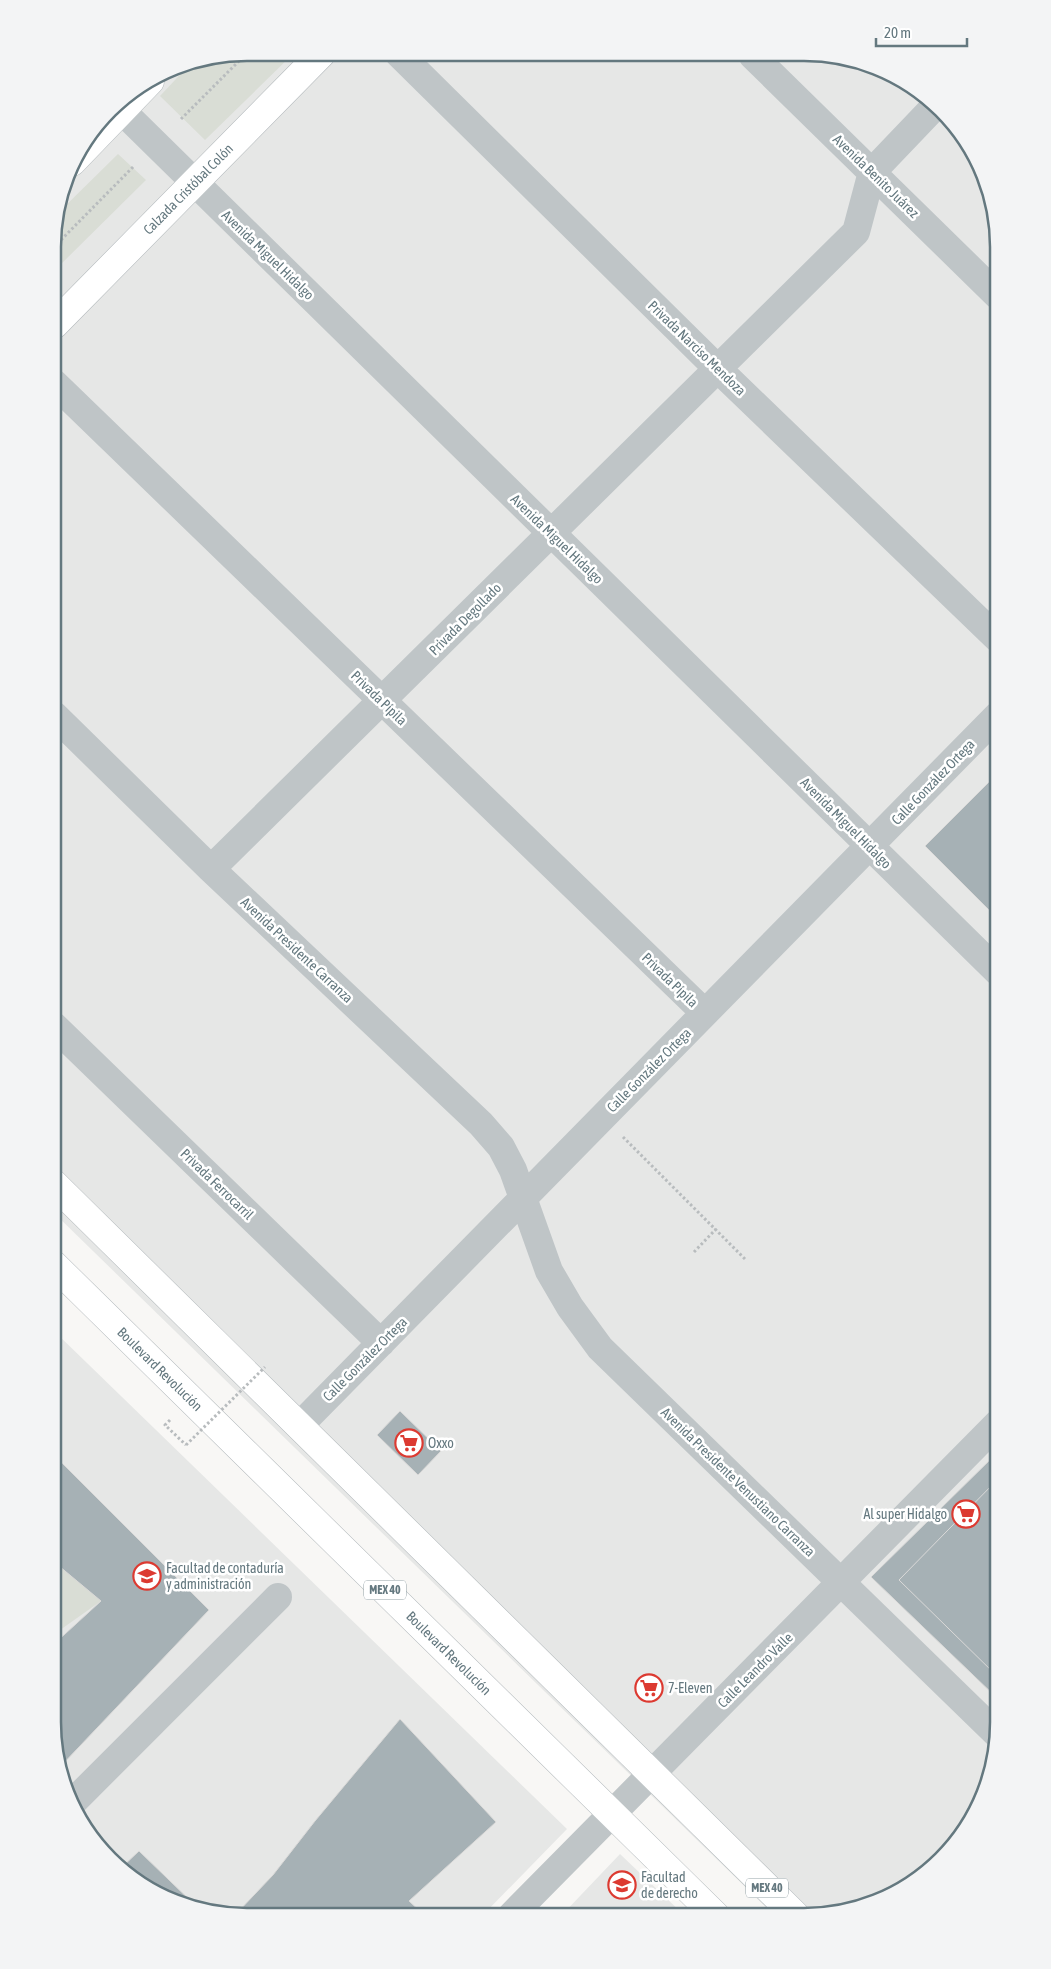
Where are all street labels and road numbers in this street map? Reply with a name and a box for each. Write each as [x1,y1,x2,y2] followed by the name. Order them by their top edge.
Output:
[830,131,922,221] street label: Avenida Benito Juárez
[140,140,236,238] street label: Calzada Cristóbal Colón
[219,207,317,303] street label: Avenida Miguel Hidalgo
[645,297,749,399] street label: Privada Narciso Mendoza
[508,491,606,587] street label: Avenida Miguel Hidalgo
[426,580,504,658] street label: Privada Degollado
[348,667,410,729] street label: Privada Pípila
[888,736,978,828] street label: Calle González Ortega
[797,774,895,872] street label: Avenida Miguel Hidalgo
[238,894,356,1006] street label: Avenida Presidente Carranza
[639,949,701,1011] street label: Privada Pípila
[604,1025,694,1115] street label: Calle González Ortega
[177,1145,257,1223] street label: Privada Ferrocarril
[320,1314,410,1404] street label: Calle González Ortega
[114,1324,206,1414] street label: Boulevard Revolución
[658,1404,818,1560] street label: Avenida Presidente Venustiano Carranza
[364,1580,406,1600] road number: MEX 40
[403,1608,494,1698] street label: Boulevard Revolución
[714,1629,796,1711] street label: Calle Leandro Valle
[746,1879,788,1898] road number: MEX 40

